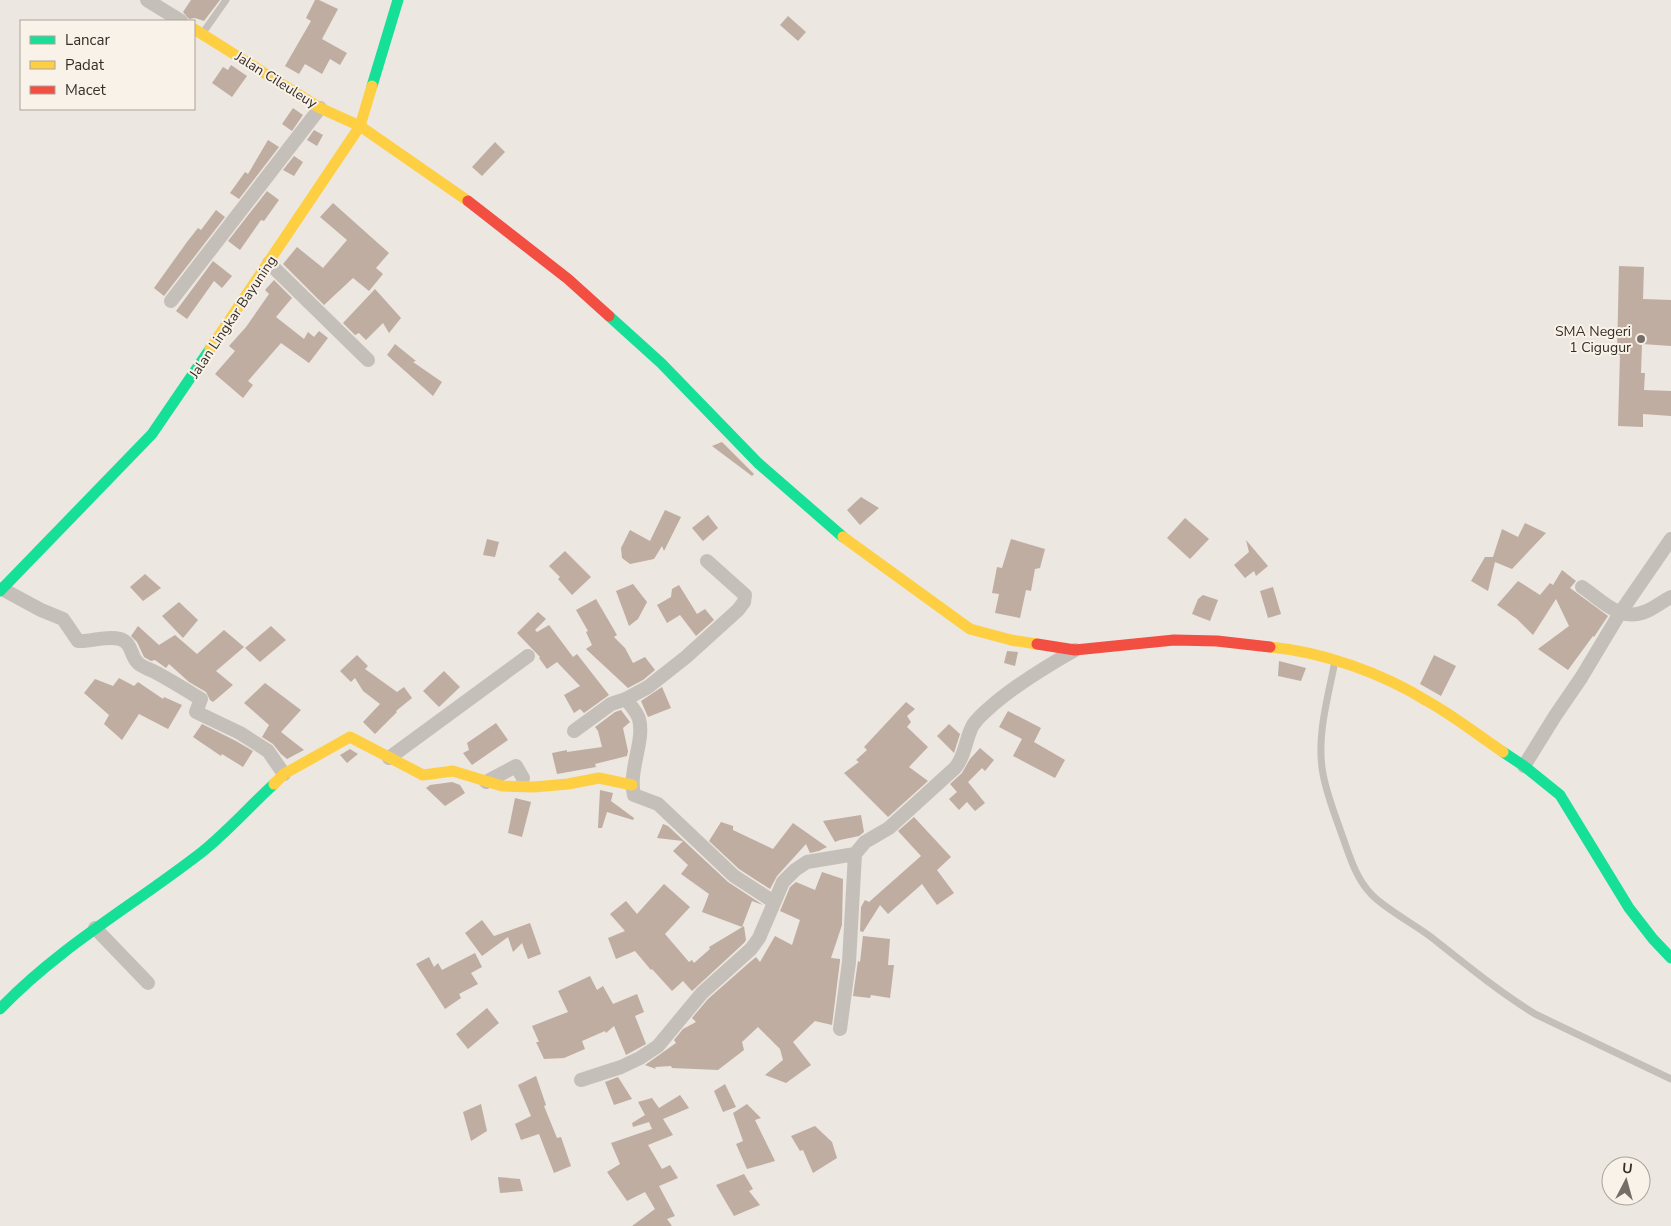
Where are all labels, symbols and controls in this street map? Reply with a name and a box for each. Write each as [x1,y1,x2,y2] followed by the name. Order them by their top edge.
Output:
[20,20,195,110] legend
[65,30,110,50] text: Lancar
[230,47,321,113] street label: Jalan Cileuleuy
[65,55,105,75] text: Padat
[65,80,107,100] text: Macet
[184,252,281,383] street label: Jalan Lingkar Bayuning
[1555,322,1631,357] place label: SMA Negeri 1 Cigugur
[1635,333,1647,345] marker: SMA Negeri 1 Cigugur
[1601,1156,1651,1206] north arrow
[1621,1159,1633,1179] text: U

